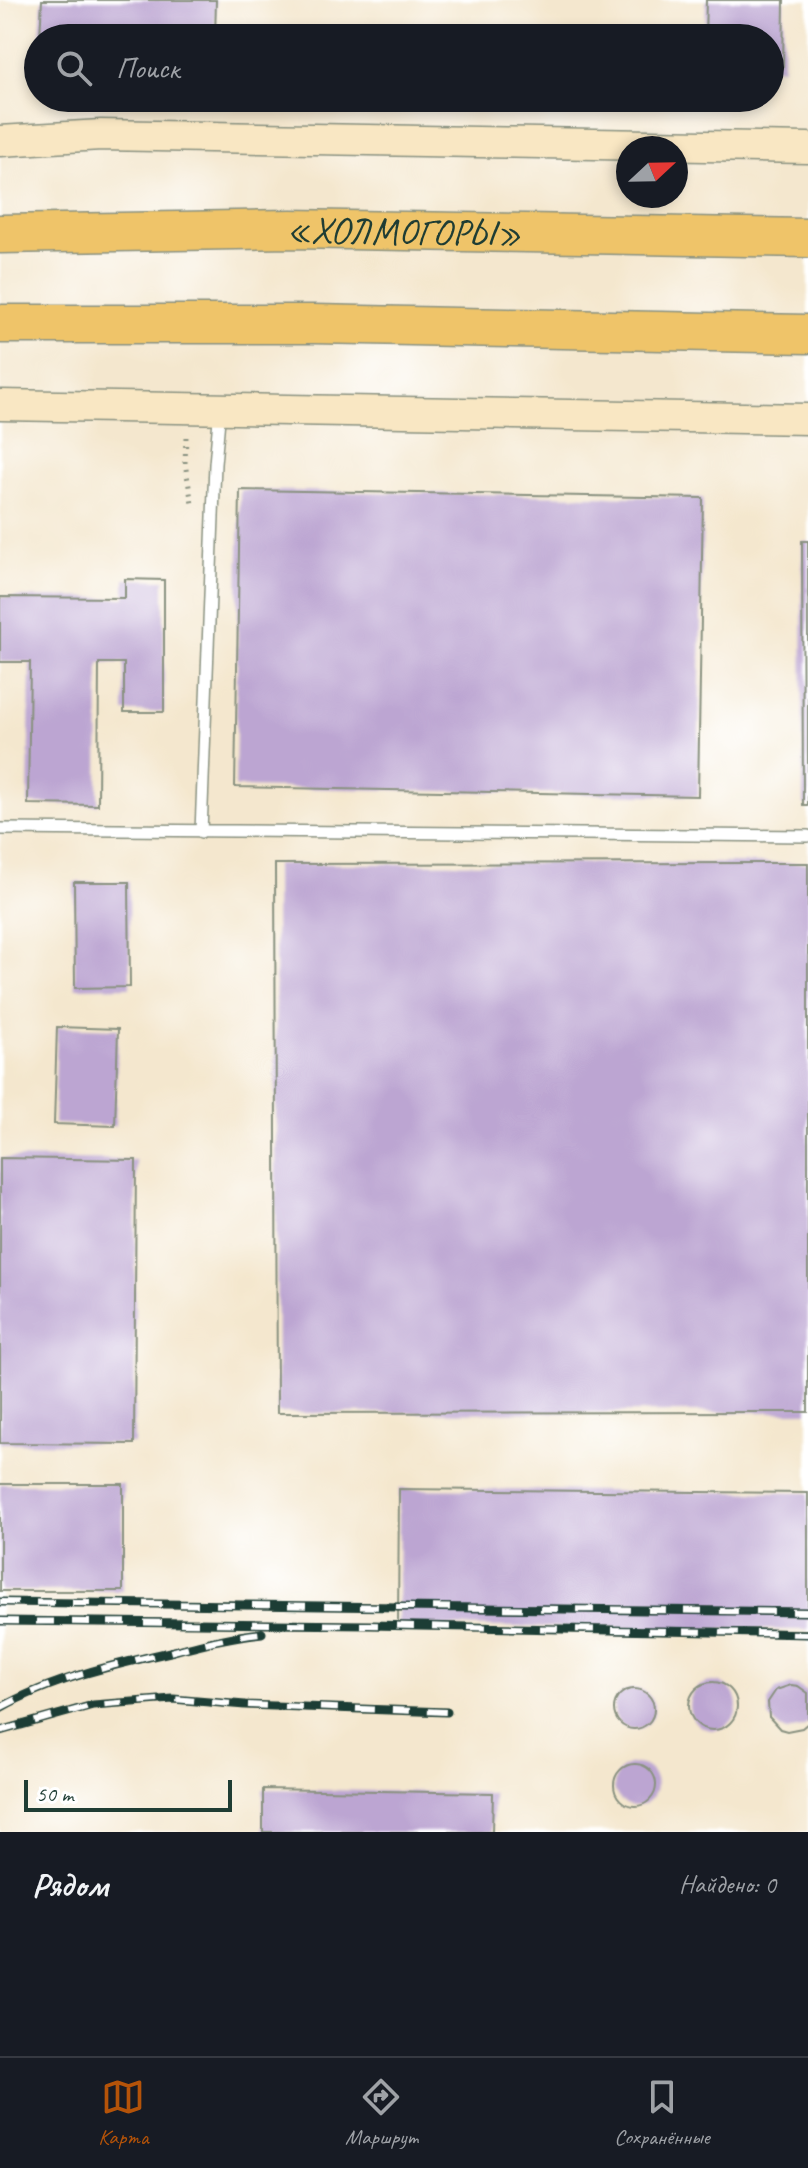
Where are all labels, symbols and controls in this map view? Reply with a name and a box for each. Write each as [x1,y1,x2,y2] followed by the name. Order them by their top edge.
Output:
[24,24,784,112] search box
[52,46,96,90] icon: search
[116,49,179,87] text: Поиск
[616,136,688,208] north arrow
[286,205,522,257] street label: «ХОЛМОГОРЫ»
[24,1776,232,1812] scale bar
[36,1780,73,1808] text: 50 m
[32,1863,108,1906] text: Рядом
[679,1868,776,1901] text: Найдено: 0
[98,2075,149,2151] tab: Карта
[345,2075,418,2151] tab: Маршрут
[614,2075,710,2151] tab: Сохранённые

